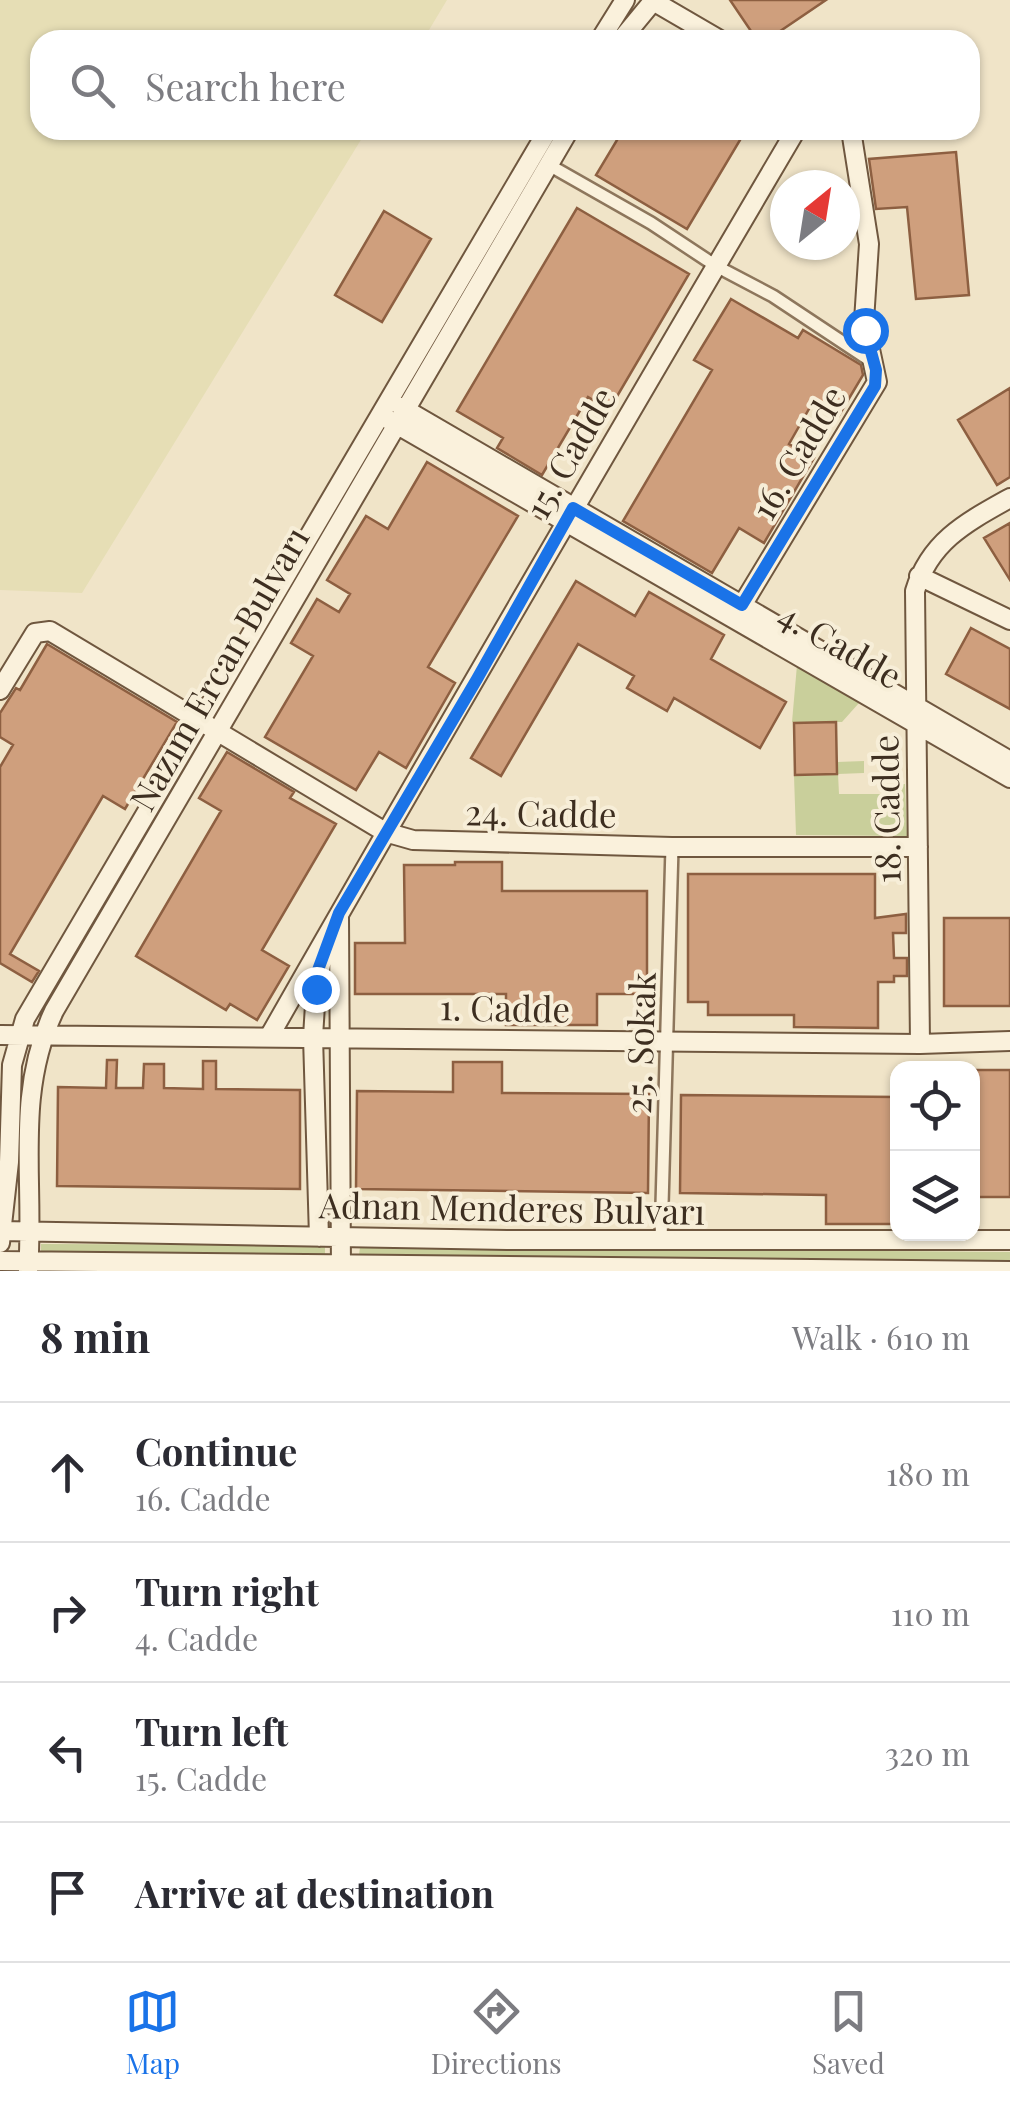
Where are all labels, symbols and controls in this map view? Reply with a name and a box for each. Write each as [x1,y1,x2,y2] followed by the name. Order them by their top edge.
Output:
[30,30,980,140] search box
[65,58,120,113] icon: search
[145,60,346,111] text: Search here
[770,170,860,260] north arrow
[843,308,889,354] route start
[739,376,855,528] street label: 16. Cadde
[513,378,625,526] street label: 15. Cadde
[117,517,319,819] street label: Nazım Ercan Bulvarı
[771,590,911,698] street label: 4. Cadde
[860,734,910,884] street label: 18. Cadde
[465,787,617,837] street label: 24. Cadde
[294,967,340,1013] route end
[613,971,665,1115] street label: 25. Sokak
[439,982,571,1032] street label: 1. Cadde
[890,1061,980,1241] map controls
[890,1061,980,1151] button: locate
[890,1151,980,1241] button: layers
[318,1180,705,1234] street label: Adnan Menderes Bulvarı
[40,1308,150,1364] text: 8 min
[792,1315,970,1358] text: Walk · 610 m
[135,1425,297,1476] text: Continue
[40,1445,95,1500] icon: ahead
[886,1451,970,1494] text: 180 m
[135,1476,271,1519] text: 16. Cadde
[135,1565,319,1616] text: Turn right
[40,1585,95,1640] icon: right
[891,1591,970,1634] text: 110 m
[135,1616,258,1659] text: 4. Cadde
[135,1705,288,1756] text: Turn left
[40,1725,95,1780] icon: left
[885,1731,970,1774] text: 320 m
[135,1756,267,1799] text: 15. Cadde
[40,1865,95,1920] icon: arrive
[135,1867,494,1918] text: Arrive at destination
[125,1984,180,2081] tab: Map
[431,1984,562,2081] tab: Directions
[812,1984,885,2081] tab: Saved

